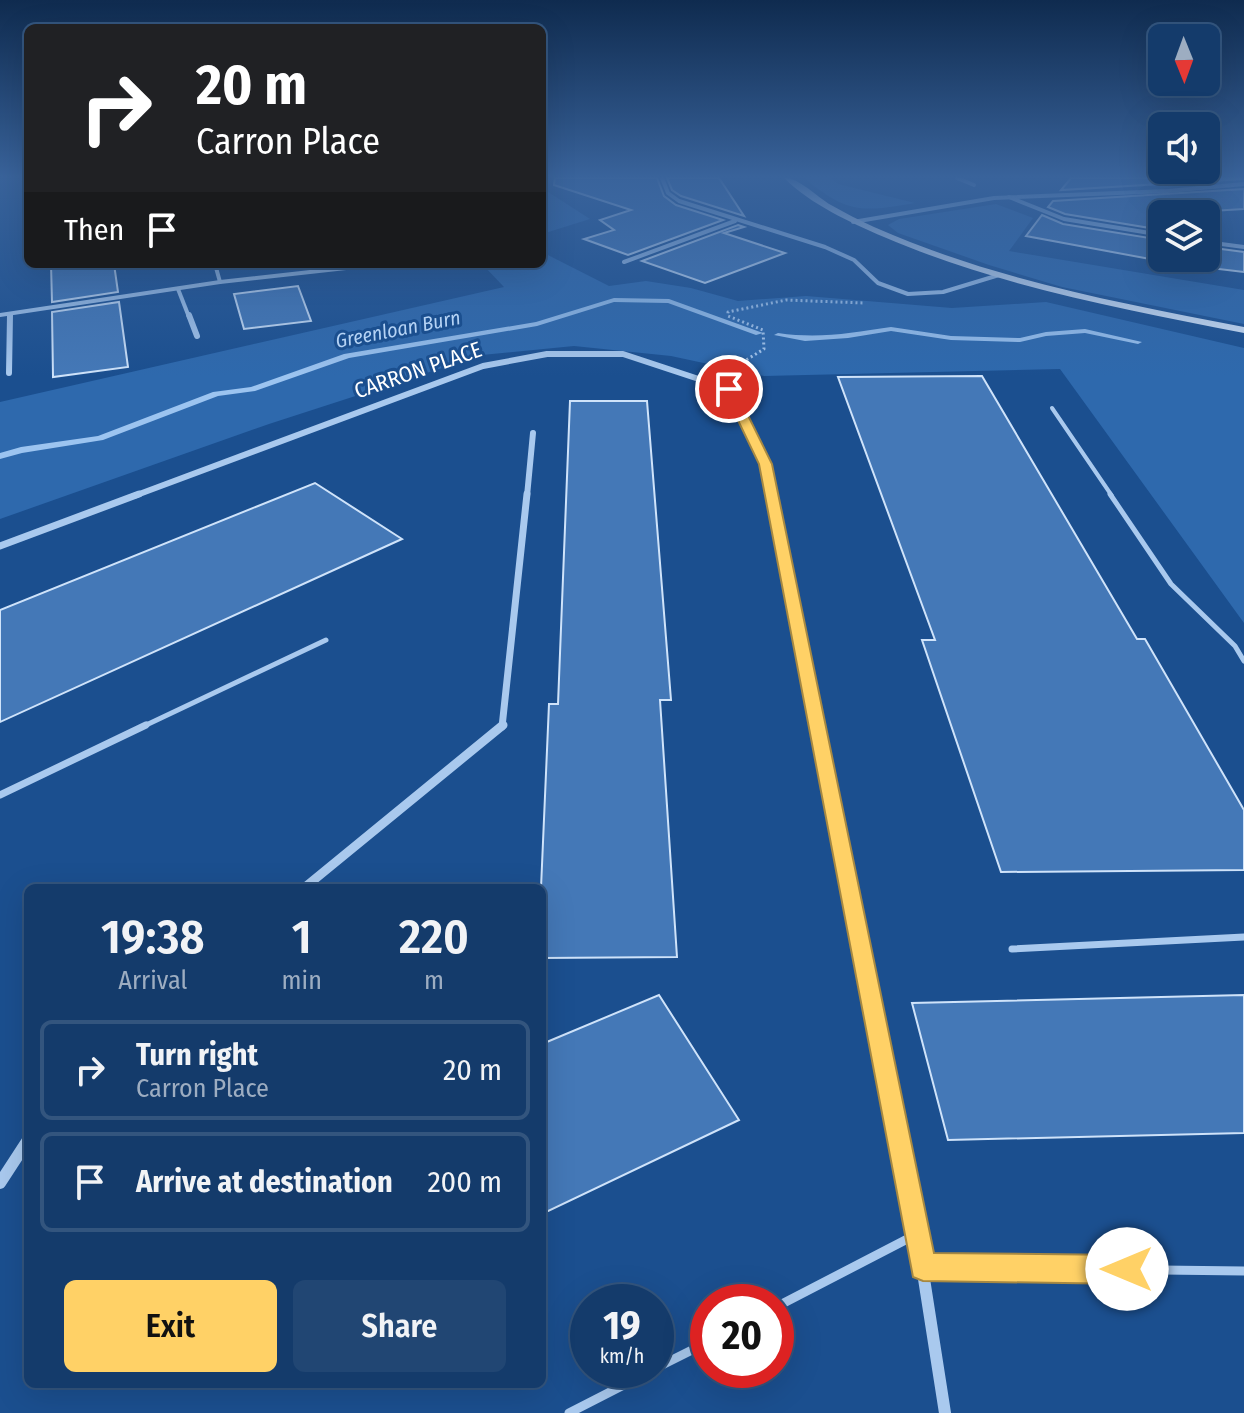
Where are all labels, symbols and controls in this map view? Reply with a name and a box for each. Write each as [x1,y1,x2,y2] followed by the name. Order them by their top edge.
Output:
[1148,24,1220,96] north arrow
[1148,24,1220,272] map controls
[196,52,307,119] text: 20 m
[64,56,168,160] icon: right
[1148,112,1220,184] button: sound
[196,120,380,164] text: Carron Place
[1148,200,1220,272] button: layers
[140,208,184,252] icon: arrive
[64,212,124,248] text: Then
[333,305,463,353] water label: Greenloan Burn
[351,336,485,404] street label: CARRON PLACE
[695,355,763,423] pin
[707,367,751,411] icon: arrive
[101,908,205,966] text: 19:38
[292,908,312,966] text: 1
[399,908,469,966] text: 220
[118,965,187,996] text: Arrival
[282,965,322,996] text: min
[424,965,444,996] text: m
[136,1037,258,1073] text: Turn right
[68,1048,112,1092] icon: right
[443,1052,502,1088] text: 20 m
[136,1073,269,1104] text: Carron Place
[68,1160,112,1204] icon: arrive
[136,1164,393,1200] text: Arrive at destination
[427,1164,502,1200] text: 200 m
[1085,1227,1169,1311] position arrow
[64,1280,277,1372] button: Exit
[293,1280,506,1372] button: Share
[690,1284,794,1388] speed limit sign: 20
[603,1302,641,1350] text: 19
[600,1344,644,1368] text: km/h

